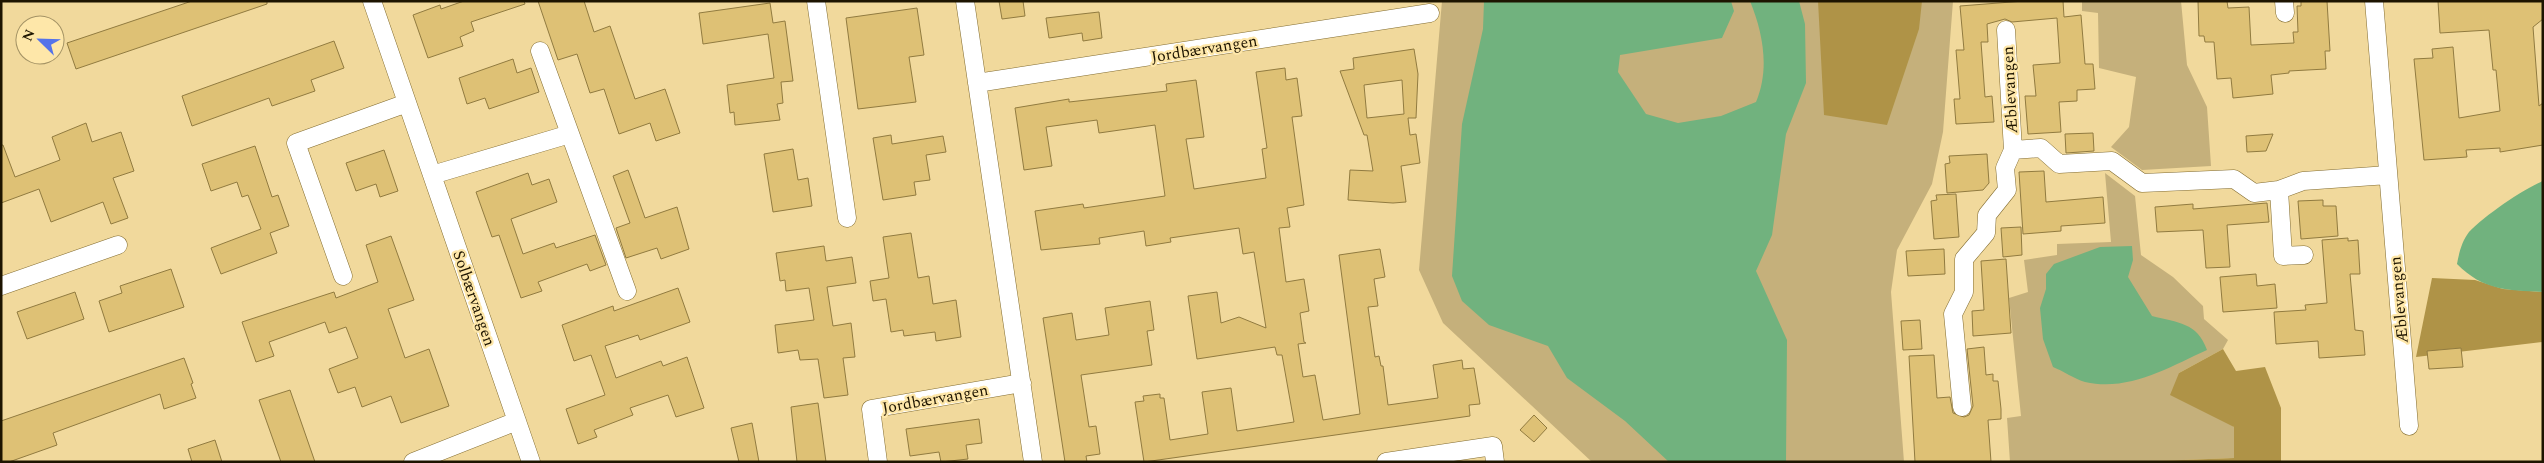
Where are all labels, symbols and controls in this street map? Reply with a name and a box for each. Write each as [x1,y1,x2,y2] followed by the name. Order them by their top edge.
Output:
[15,15,65,65] north arrow
[17,26,40,44] text: N
[1149,29,1259,69] street label: Jordbærvangen
[1996,46,2024,134] street label: Æblevangen
[446,247,502,349] street label: Solbærvangen
[2383,255,2415,345] street label: Æblevangen
[880,378,990,420] street label: Jordbærvangen

